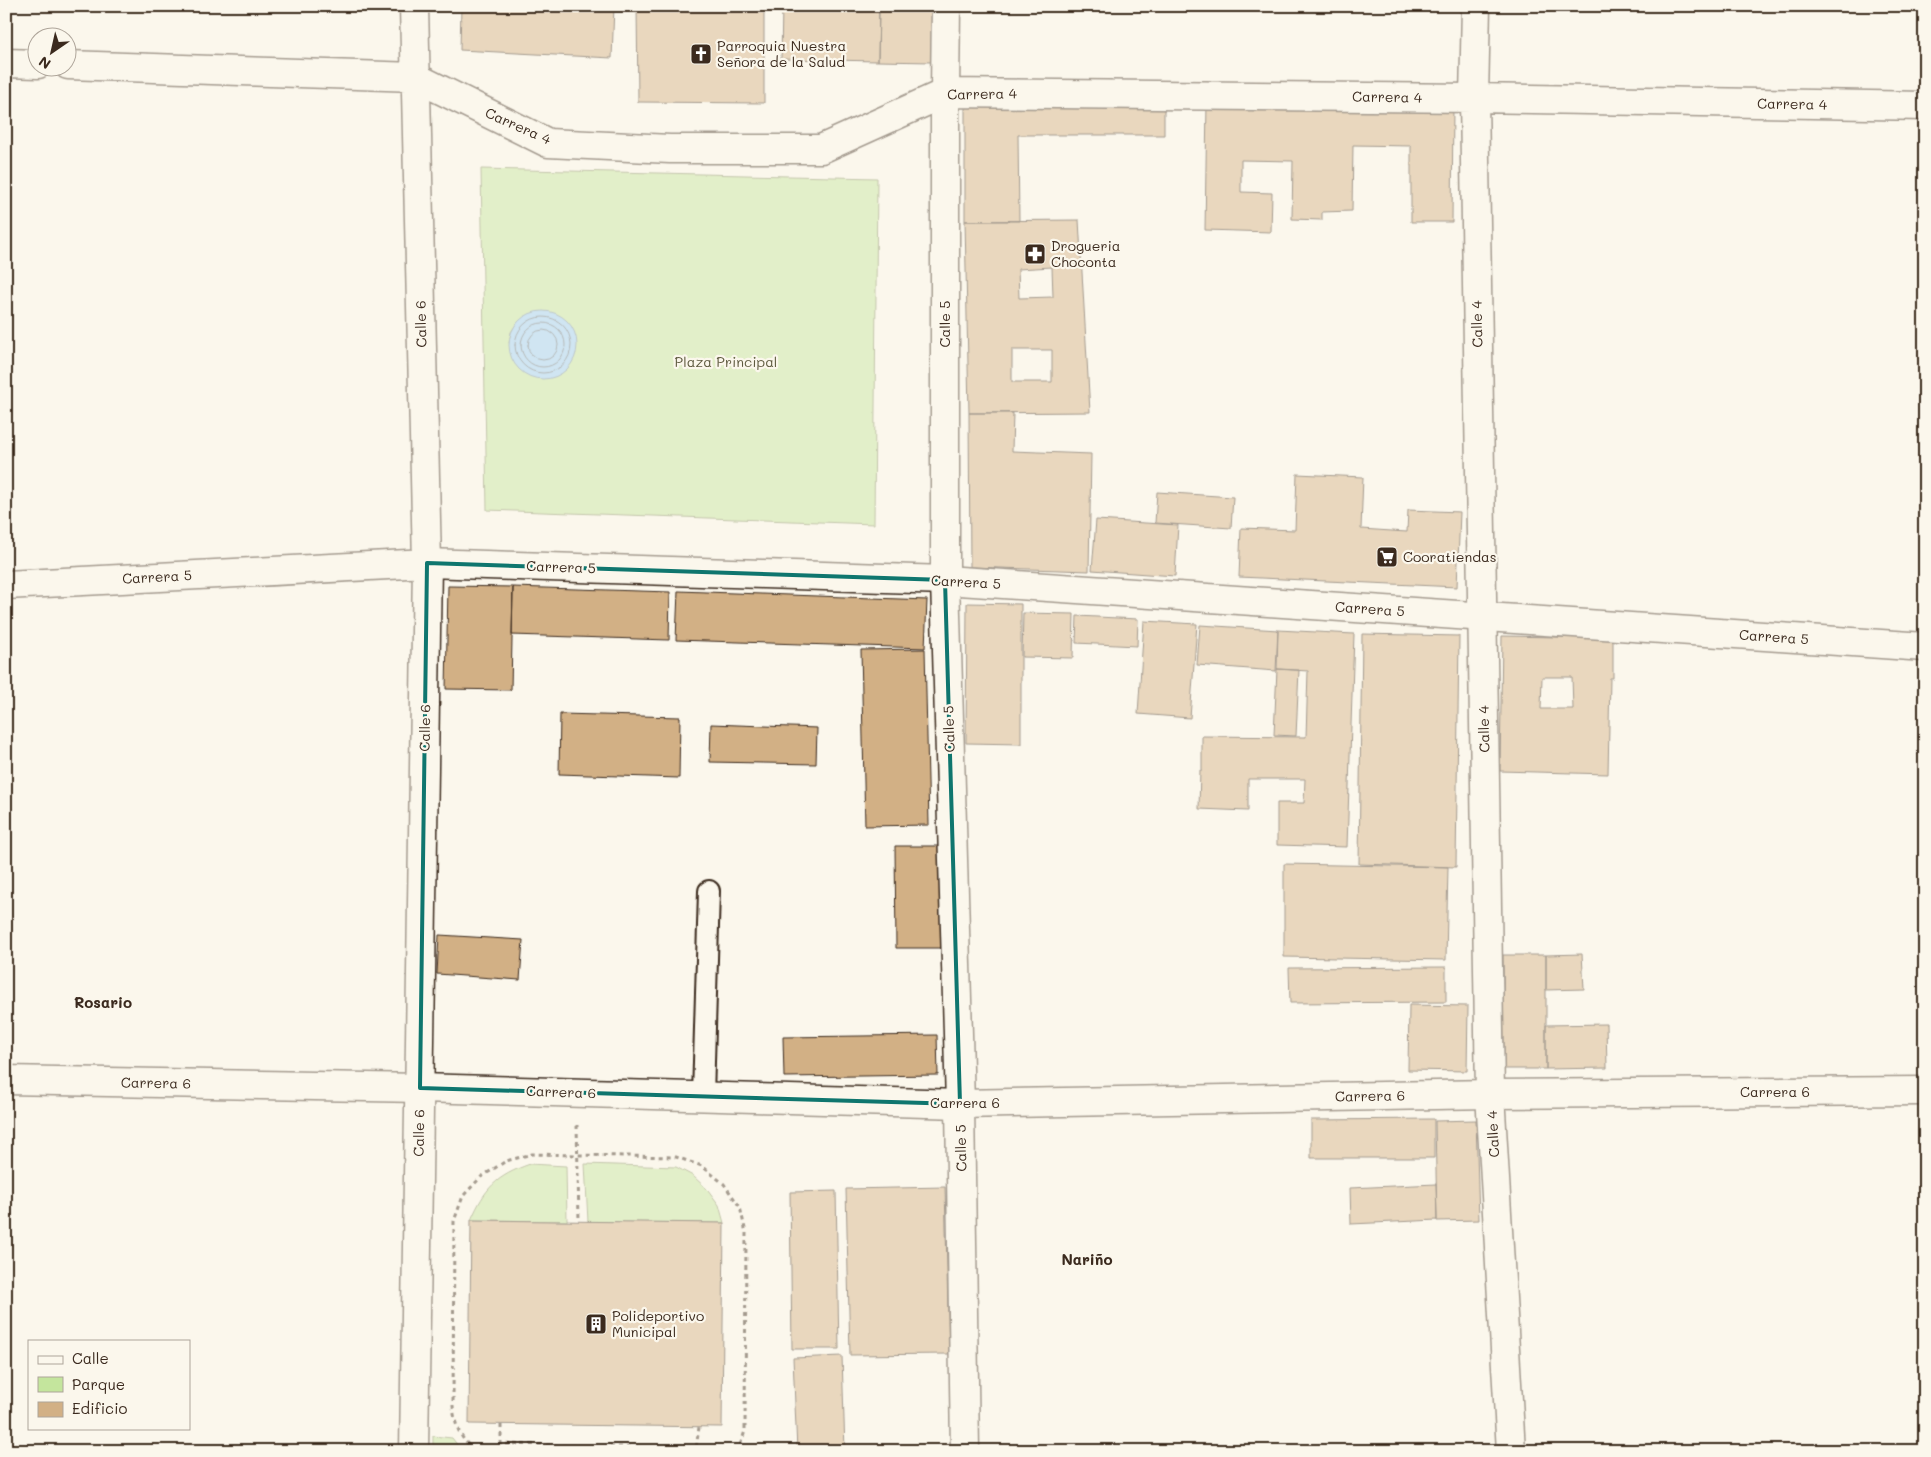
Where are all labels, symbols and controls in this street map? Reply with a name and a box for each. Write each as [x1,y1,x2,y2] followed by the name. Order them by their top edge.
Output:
[28,28,78,78] north arrow
[717,36,846,71] place label: Parroquia Nuestra Señora de la Salud
[689,42,713,66] church icon: Parroquia Nuestra Señora de la Salud
[35,52,54,74] text: N
[947,83,1018,104] street label: Carrera 4
[1352,86,1423,107] street label: Carrera 4
[1757,93,1828,114] street label: Carrera 4
[482,103,555,149] street label: Carrera 4
[1051,236,1120,271] place label: Drogueria Choconta
[1023,242,1047,266] pharmacy icon: Drogueria Choconta
[411,300,430,348] street label: Calle 6
[935,300,954,348] street label: Calle 5
[1467,300,1486,348] street label: Calle 4
[675,352,777,371] park label: Plaza Principal
[1375,545,1399,569] supermarket icon: Cooratiendas
[1403,547,1497,566] place label: Cooratiendas
[526,556,596,577] street label: Carrera 5
[122,565,192,588] street label: Carrera 5
[931,570,1001,593] street label: Carrera 5
[1335,597,1406,620] street label: Carrera 5
[1739,625,1810,648] street label: Carrera 5
[415,704,434,752] street label: Calle 6
[938,705,959,753] street label: Calle 5
[1474,705,1493,753] street label: Calle 4
[74,992,132,1012] district label: Rosario
[121,1072,191,1093] street label: Carrera 6
[526,1081,596,1102] street label: Carrera 6
[1740,1082,1810,1101] street label: Carrera 6
[1335,1085,1405,1106] street label: Carrera 6
[930,1093,1000,1112] street label: Carrera 6
[409,1109,428,1157] street label: Calle 6
[1482,1109,1503,1158] street label: Calle 4
[951,1124,970,1172] street label: Calle 5
[1061,1249,1113,1269] district label: Nariño
[612,1306,704,1341] place label: Polideportivo Municipal
[584,1312,608,1336] building icon: Polideportivo Municipal
[28,1340,190,1430] legend
[72,1348,109,1368] text: Calle
[72,1374,125,1394] text: Parque
[72,1398,128,1418] text: Edificio

